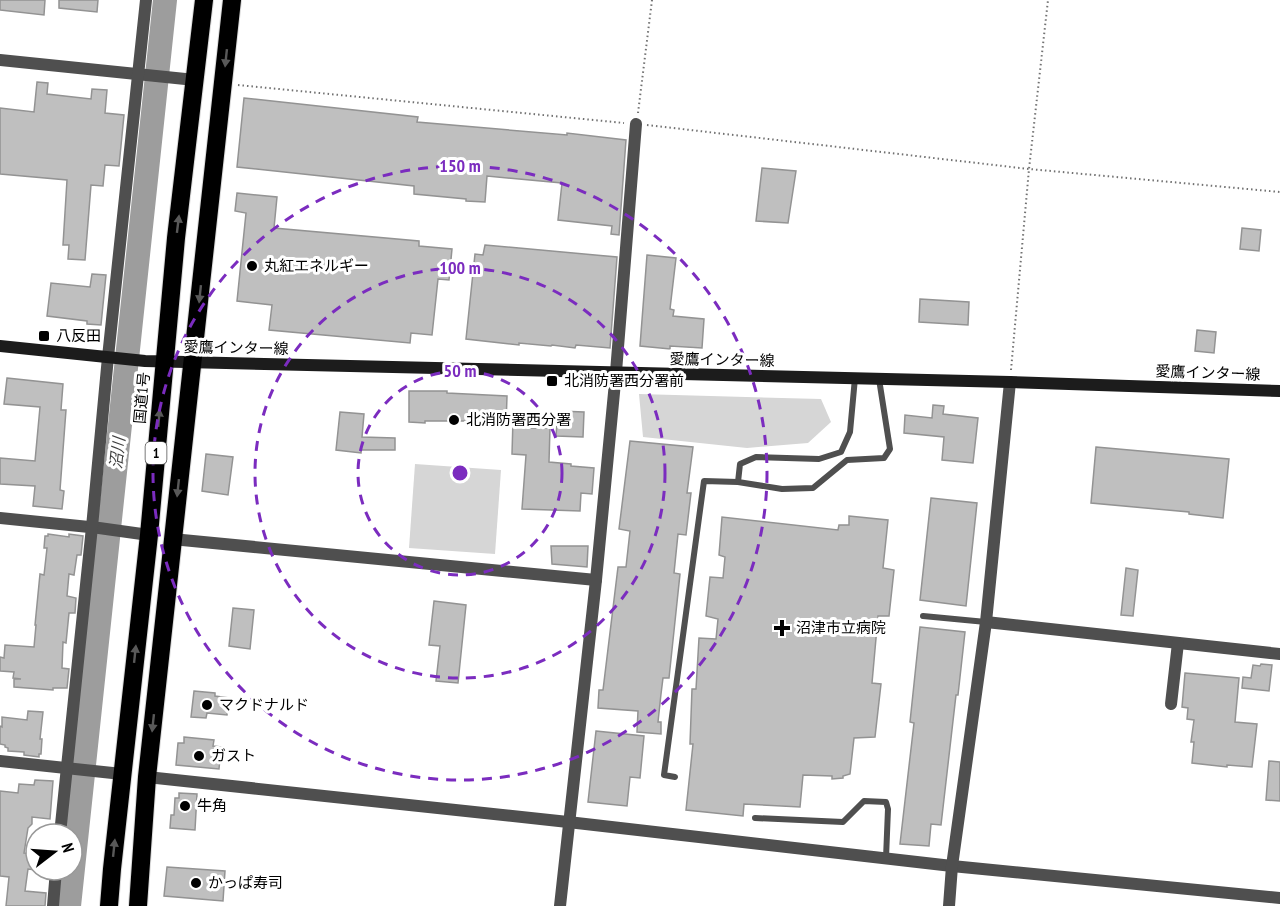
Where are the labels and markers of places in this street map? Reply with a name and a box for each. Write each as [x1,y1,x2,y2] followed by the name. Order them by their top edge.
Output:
[264,256,369,275] place label: 丸紅エネルギー
[245,259,259,273] marker: 丸紅エネルギー
[56,326,101,345] place label: 八反田
[37,329,51,343] marker: 八反田
[564,371,684,390] place label: 北消防署西分署前
[545,374,559,388] marker: 北消防署西分署前
[466,410,571,429] place label: 北消防署西分署
[447,413,461,427] marker: 北消防署西分署
[450,463,470,483] centre of rings
[796,618,886,637] place label: 沼津市立病院
[773,619,791,637] marker: 沼津市立病院
[219,695,309,714] place label: マクドナルド
[200,698,214,712] marker: マクドナルド
[211,746,256,765] place label: ガスト
[192,749,206,763] marker: ガスト
[197,796,227,815] place label: 牛角
[178,799,192,813] marker: 牛角
[208,873,283,892] place label: かっぱ寿司
[189,876,203,890] marker: かっぱ寿司

